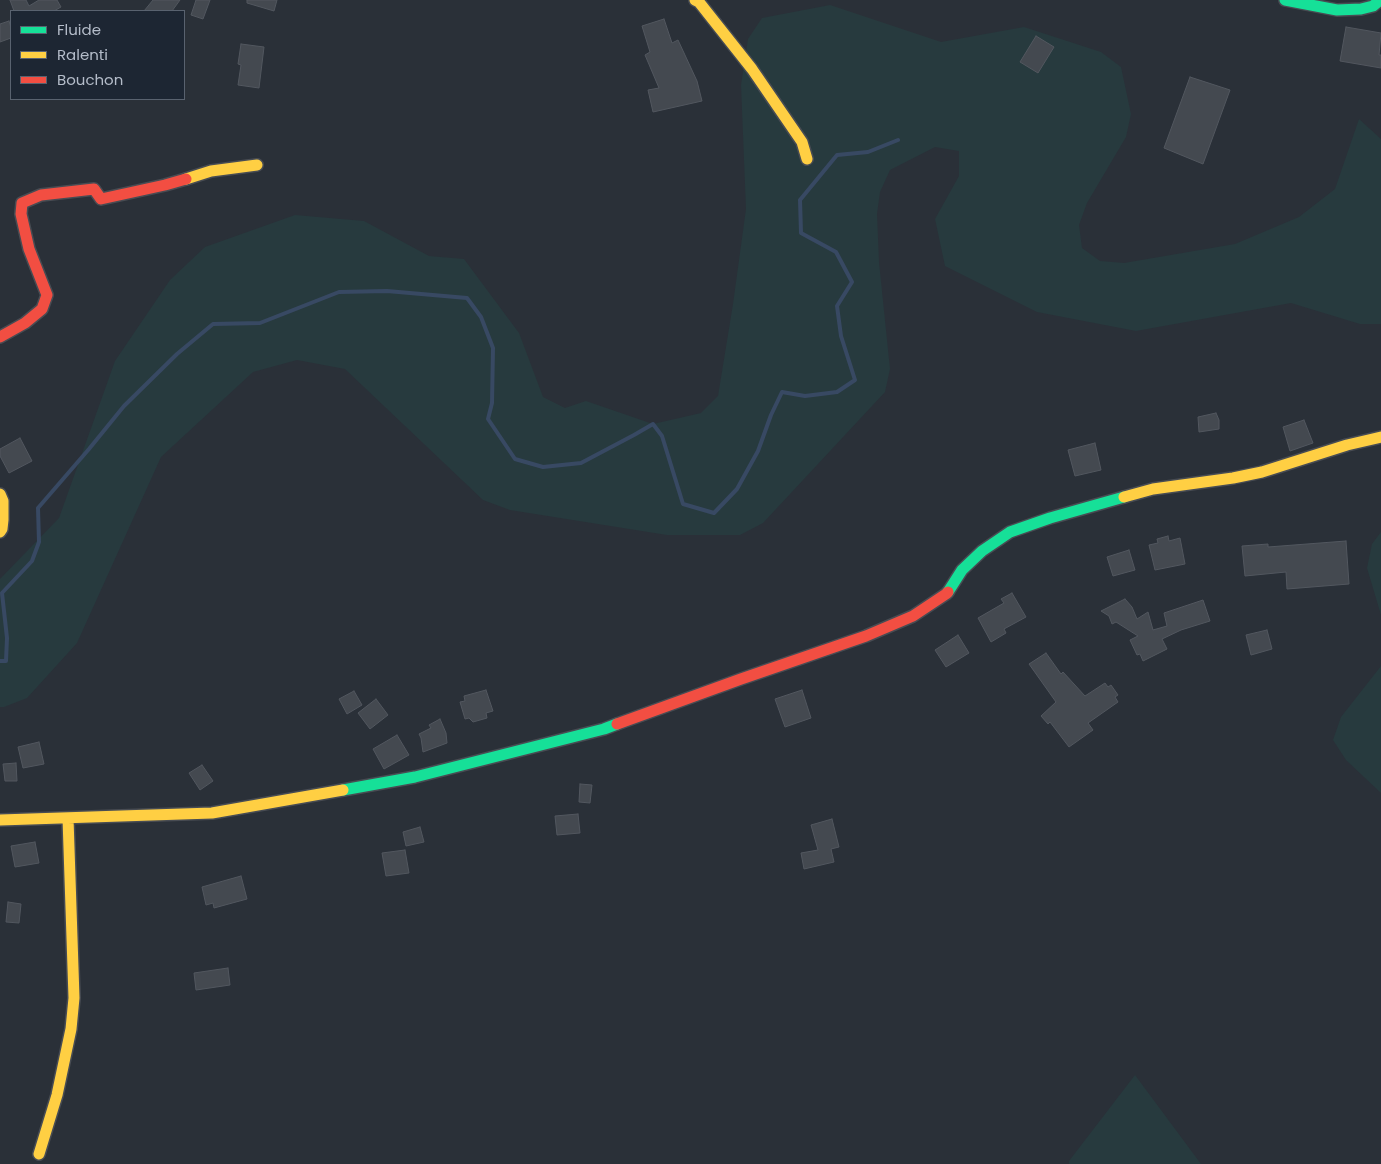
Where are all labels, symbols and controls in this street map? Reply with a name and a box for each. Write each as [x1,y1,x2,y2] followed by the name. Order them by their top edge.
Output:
[10,10,185,100] legend
[57,19,101,40] text: Fluide
[57,44,108,65] text: Ralenti
[57,69,123,90] text: Bouchon

